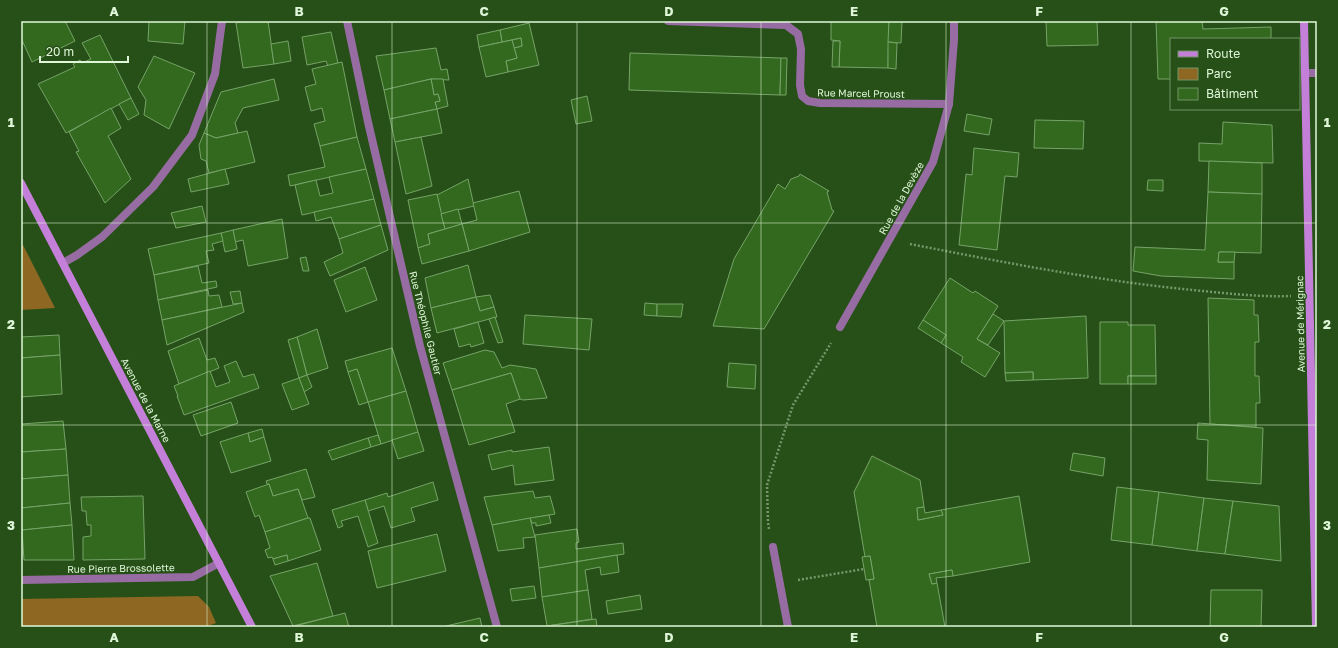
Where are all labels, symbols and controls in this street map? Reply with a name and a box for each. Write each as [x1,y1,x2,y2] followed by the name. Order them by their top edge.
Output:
[109,3,119,19] text: A
[294,3,304,19] text: B
[479,3,489,19] text: C
[664,3,674,19] text: D
[850,3,858,19] text: E
[1035,3,1043,19] text: F
[1219,3,1229,19] text: G
[40,38,128,64] scale bar
[1170,38,1300,110] legend
[46,44,74,59] text: 20 m
[1206,46,1240,61] text: Route
[1206,66,1232,81] text: Parc
[817,86,905,100] street label: Rue Marcel Proust
[1206,86,1259,101] text: Bâtiment
[8,114,15,130] text: 1
[1324,114,1331,130] text: 1
[876,159,926,237] street label: Rue de la Devèze
[407,270,445,376] street label: Rue Théophile Gautier
[1293,275,1307,372] street label: Avenue de Mérignac
[7,316,15,332] text: 2
[1323,316,1331,332] text: 2
[119,356,173,444] street label: Avenue de la Marne
[7,517,15,533] text: 3
[1323,517,1331,533] text: 3
[67,561,175,575] street label: Rue Pierre Brossolette
[109,629,119,645] text: A
[294,629,304,645] text: B
[479,629,489,645] text: C
[664,629,674,645] text: D
[850,629,858,645] text: E
[1035,629,1043,645] text: F
[1219,629,1229,645] text: G

